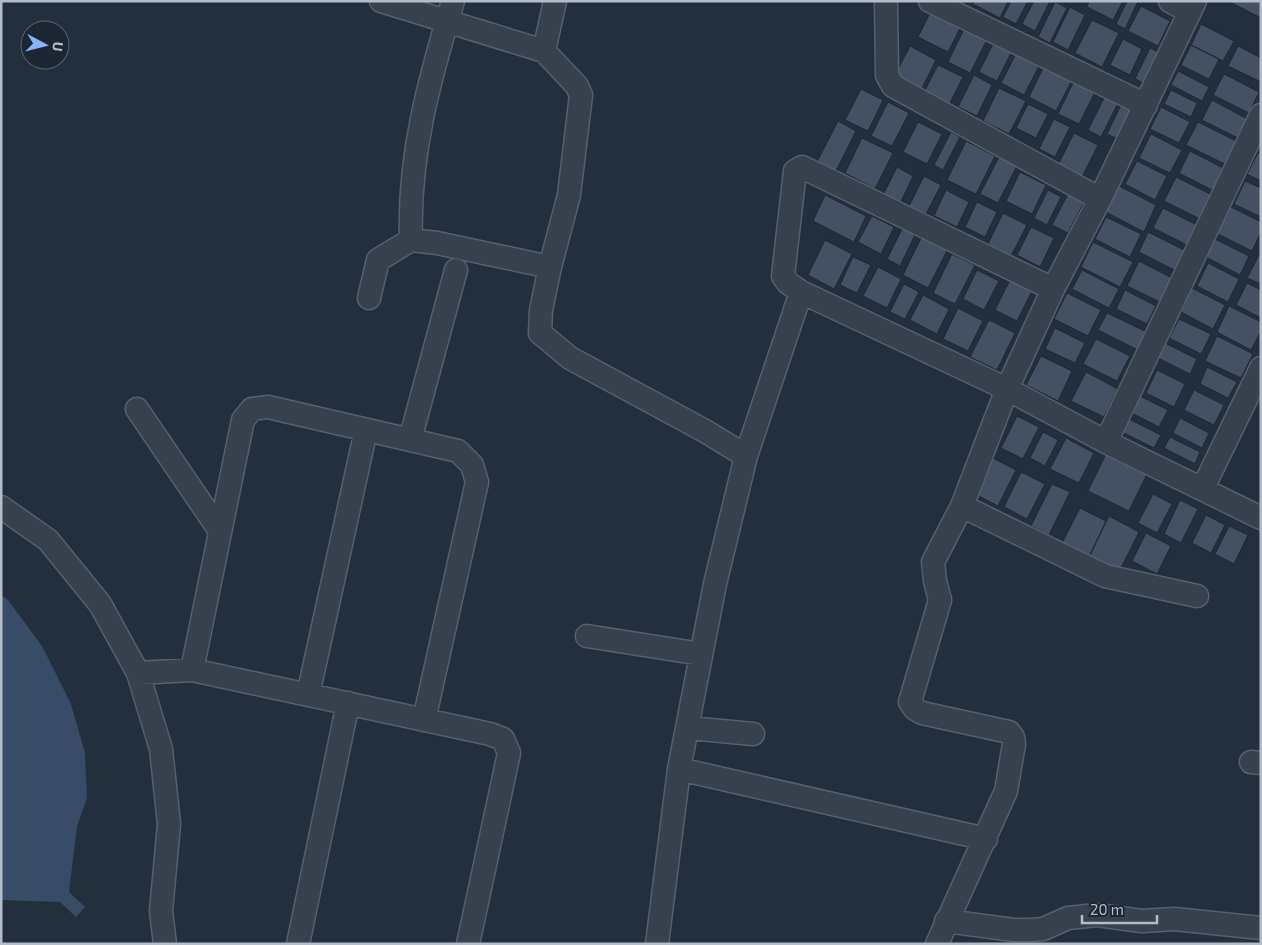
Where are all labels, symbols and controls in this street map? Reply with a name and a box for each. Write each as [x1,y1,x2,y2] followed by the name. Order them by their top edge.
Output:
[20,20,70,70] north arrow
[49,41,67,52] text: U
[1082,892,1157,924] scale bar
[1090,900,1124,918] text: 20 m

